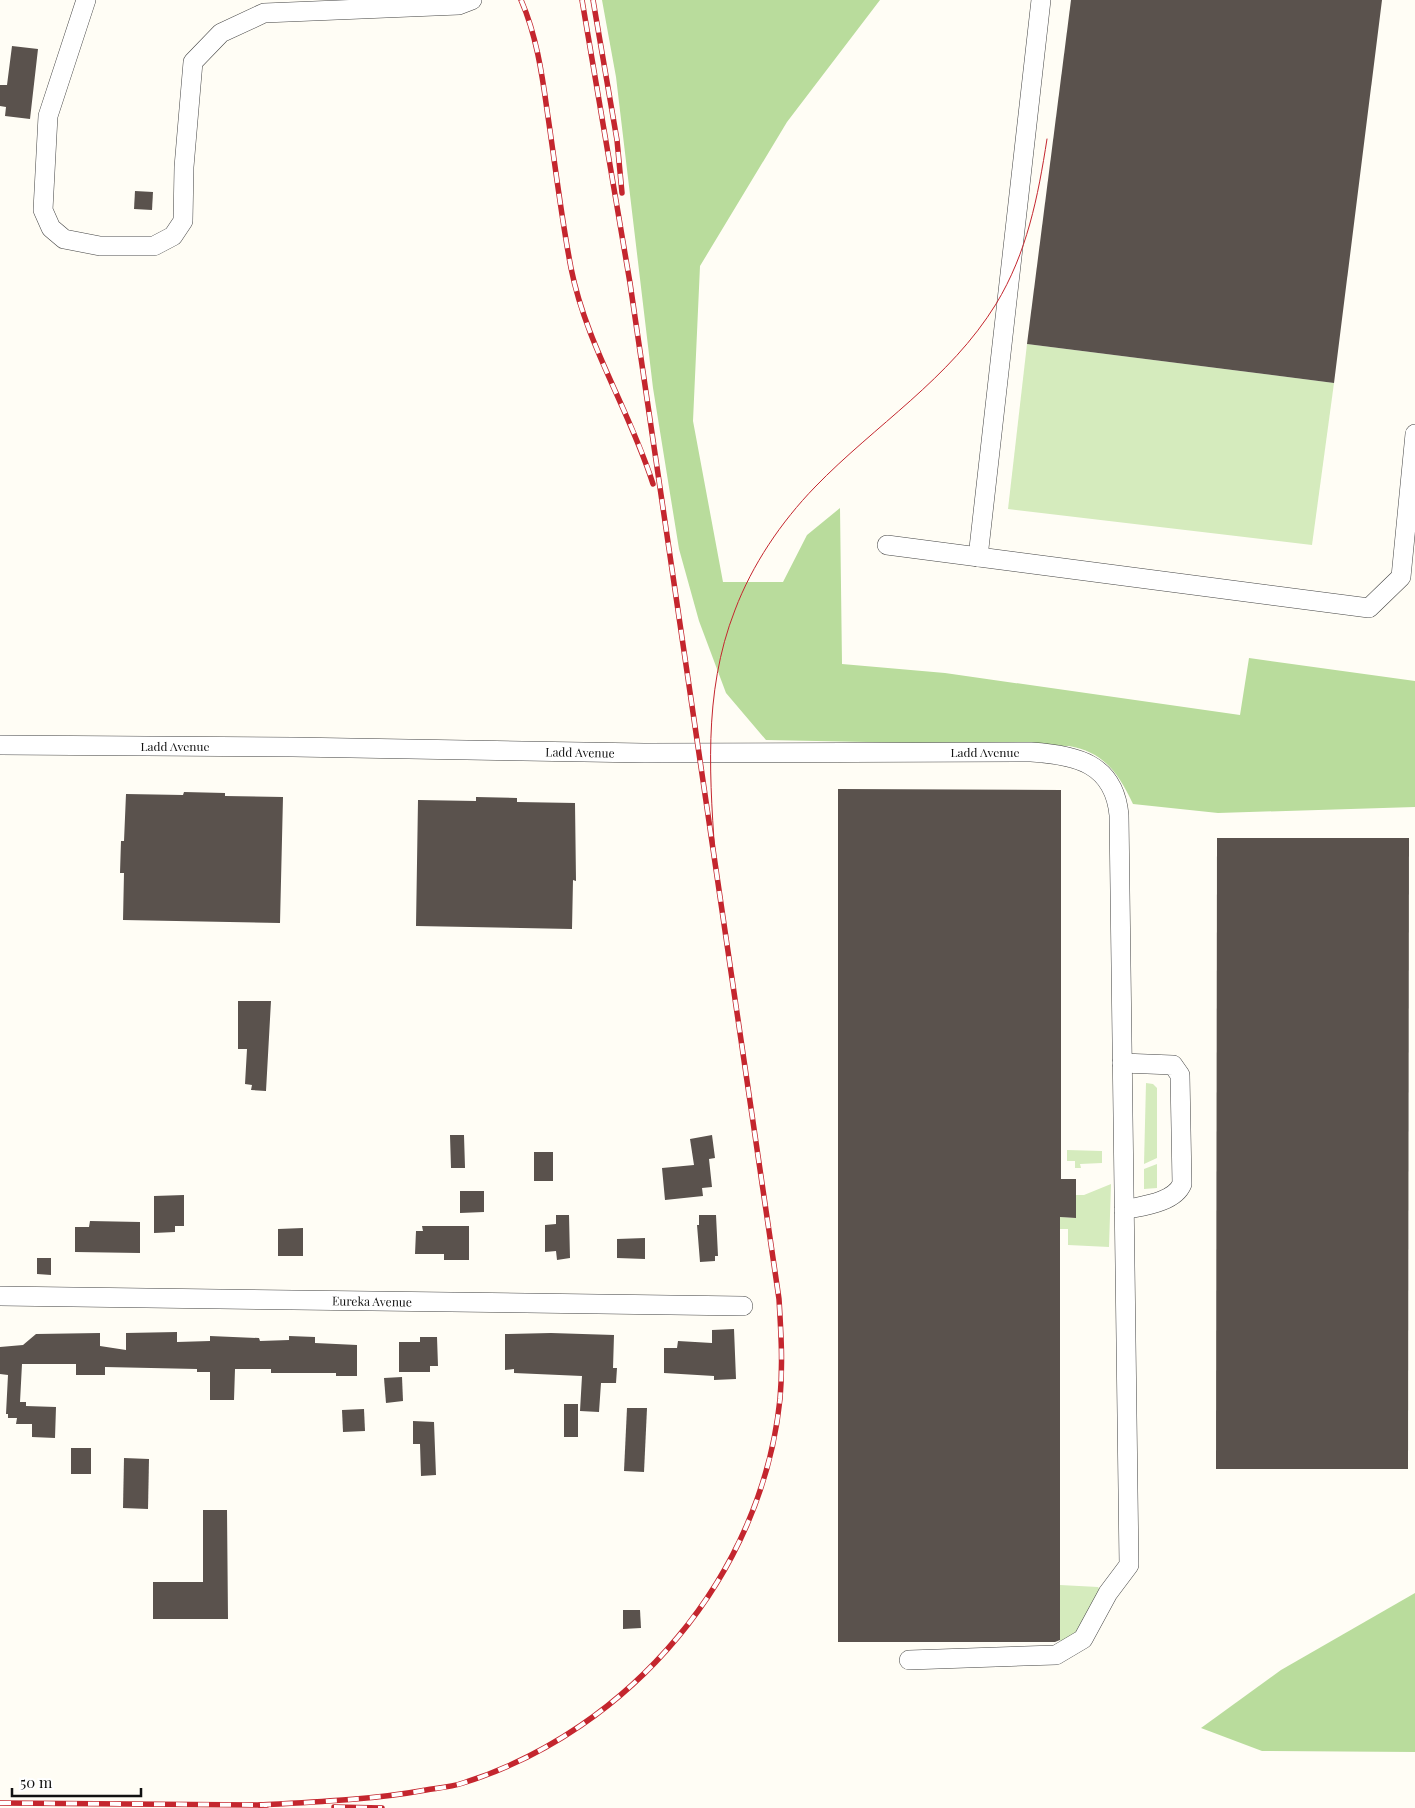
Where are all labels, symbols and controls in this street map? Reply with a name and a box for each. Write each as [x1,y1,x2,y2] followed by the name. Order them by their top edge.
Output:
[140,738,210,754] street label: Ladd Avenue
[545,743,615,761] street label: Ladd Avenue
[950,744,1020,760] street label: Ladd Avenue
[332,1292,412,1310] street label: Eureka Avenue
[12,1766,141,1798] scale bar
[20,1772,53,1792] text: 50 m

